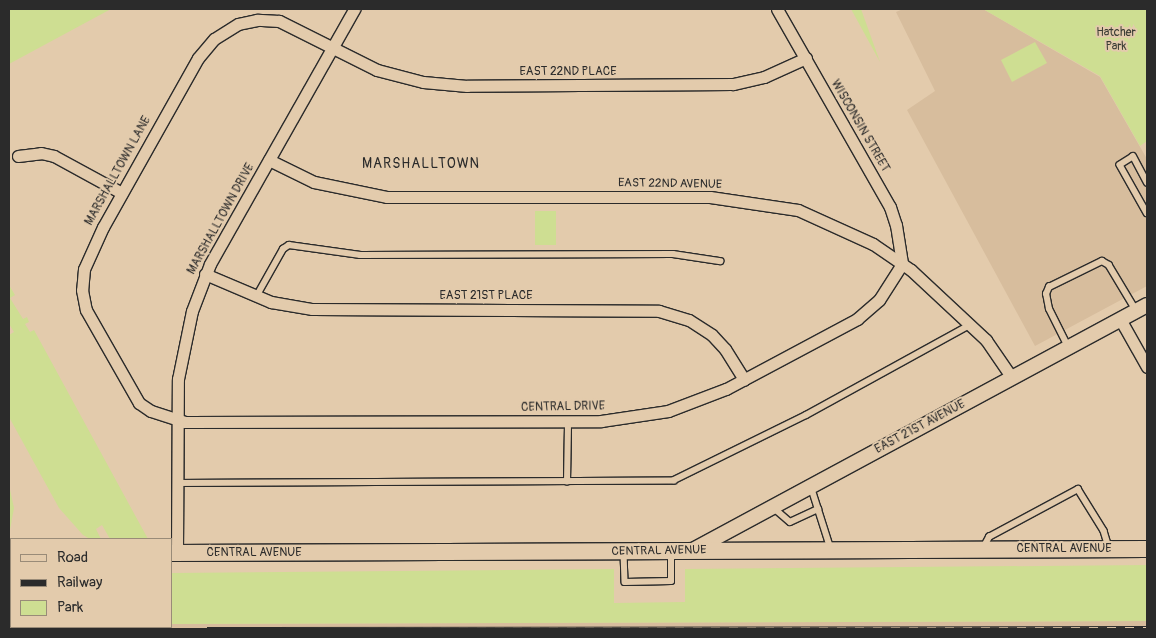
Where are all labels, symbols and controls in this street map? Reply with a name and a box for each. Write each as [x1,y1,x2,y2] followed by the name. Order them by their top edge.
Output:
[1096,26,1136,54] park label: Hatcher Park
[520,65,616,79] street label: EAST 22ND PLACE
[828,77,892,175] street label: WISCONSIN STREET
[82,114,154,228] street label: MARSHALLTOWN LANE
[360,156,482,172] district label: MARSHALLTOWN
[184,161,258,277] street label: MARSHALLTOWN DRIVE
[618,176,722,192] street label: EAST 22ND AVENUE
[440,289,532,303] street label: EAST 21ST PLACE
[872,397,968,457] street label: EAST 21ST AVENUE
[521,399,605,415] street label: CENTRAL DRIVE
[10,538,172,628] legend
[1017,542,1111,556] street label: CENTRAL AVENUE
[611,543,707,559] street label: CENTRAL AVENUE
[207,546,301,560] street label: CENTRAL AVENUE
[57,548,88,567] text: Road
[57,573,102,592] text: Railway
[57,598,83,617] text: Park

